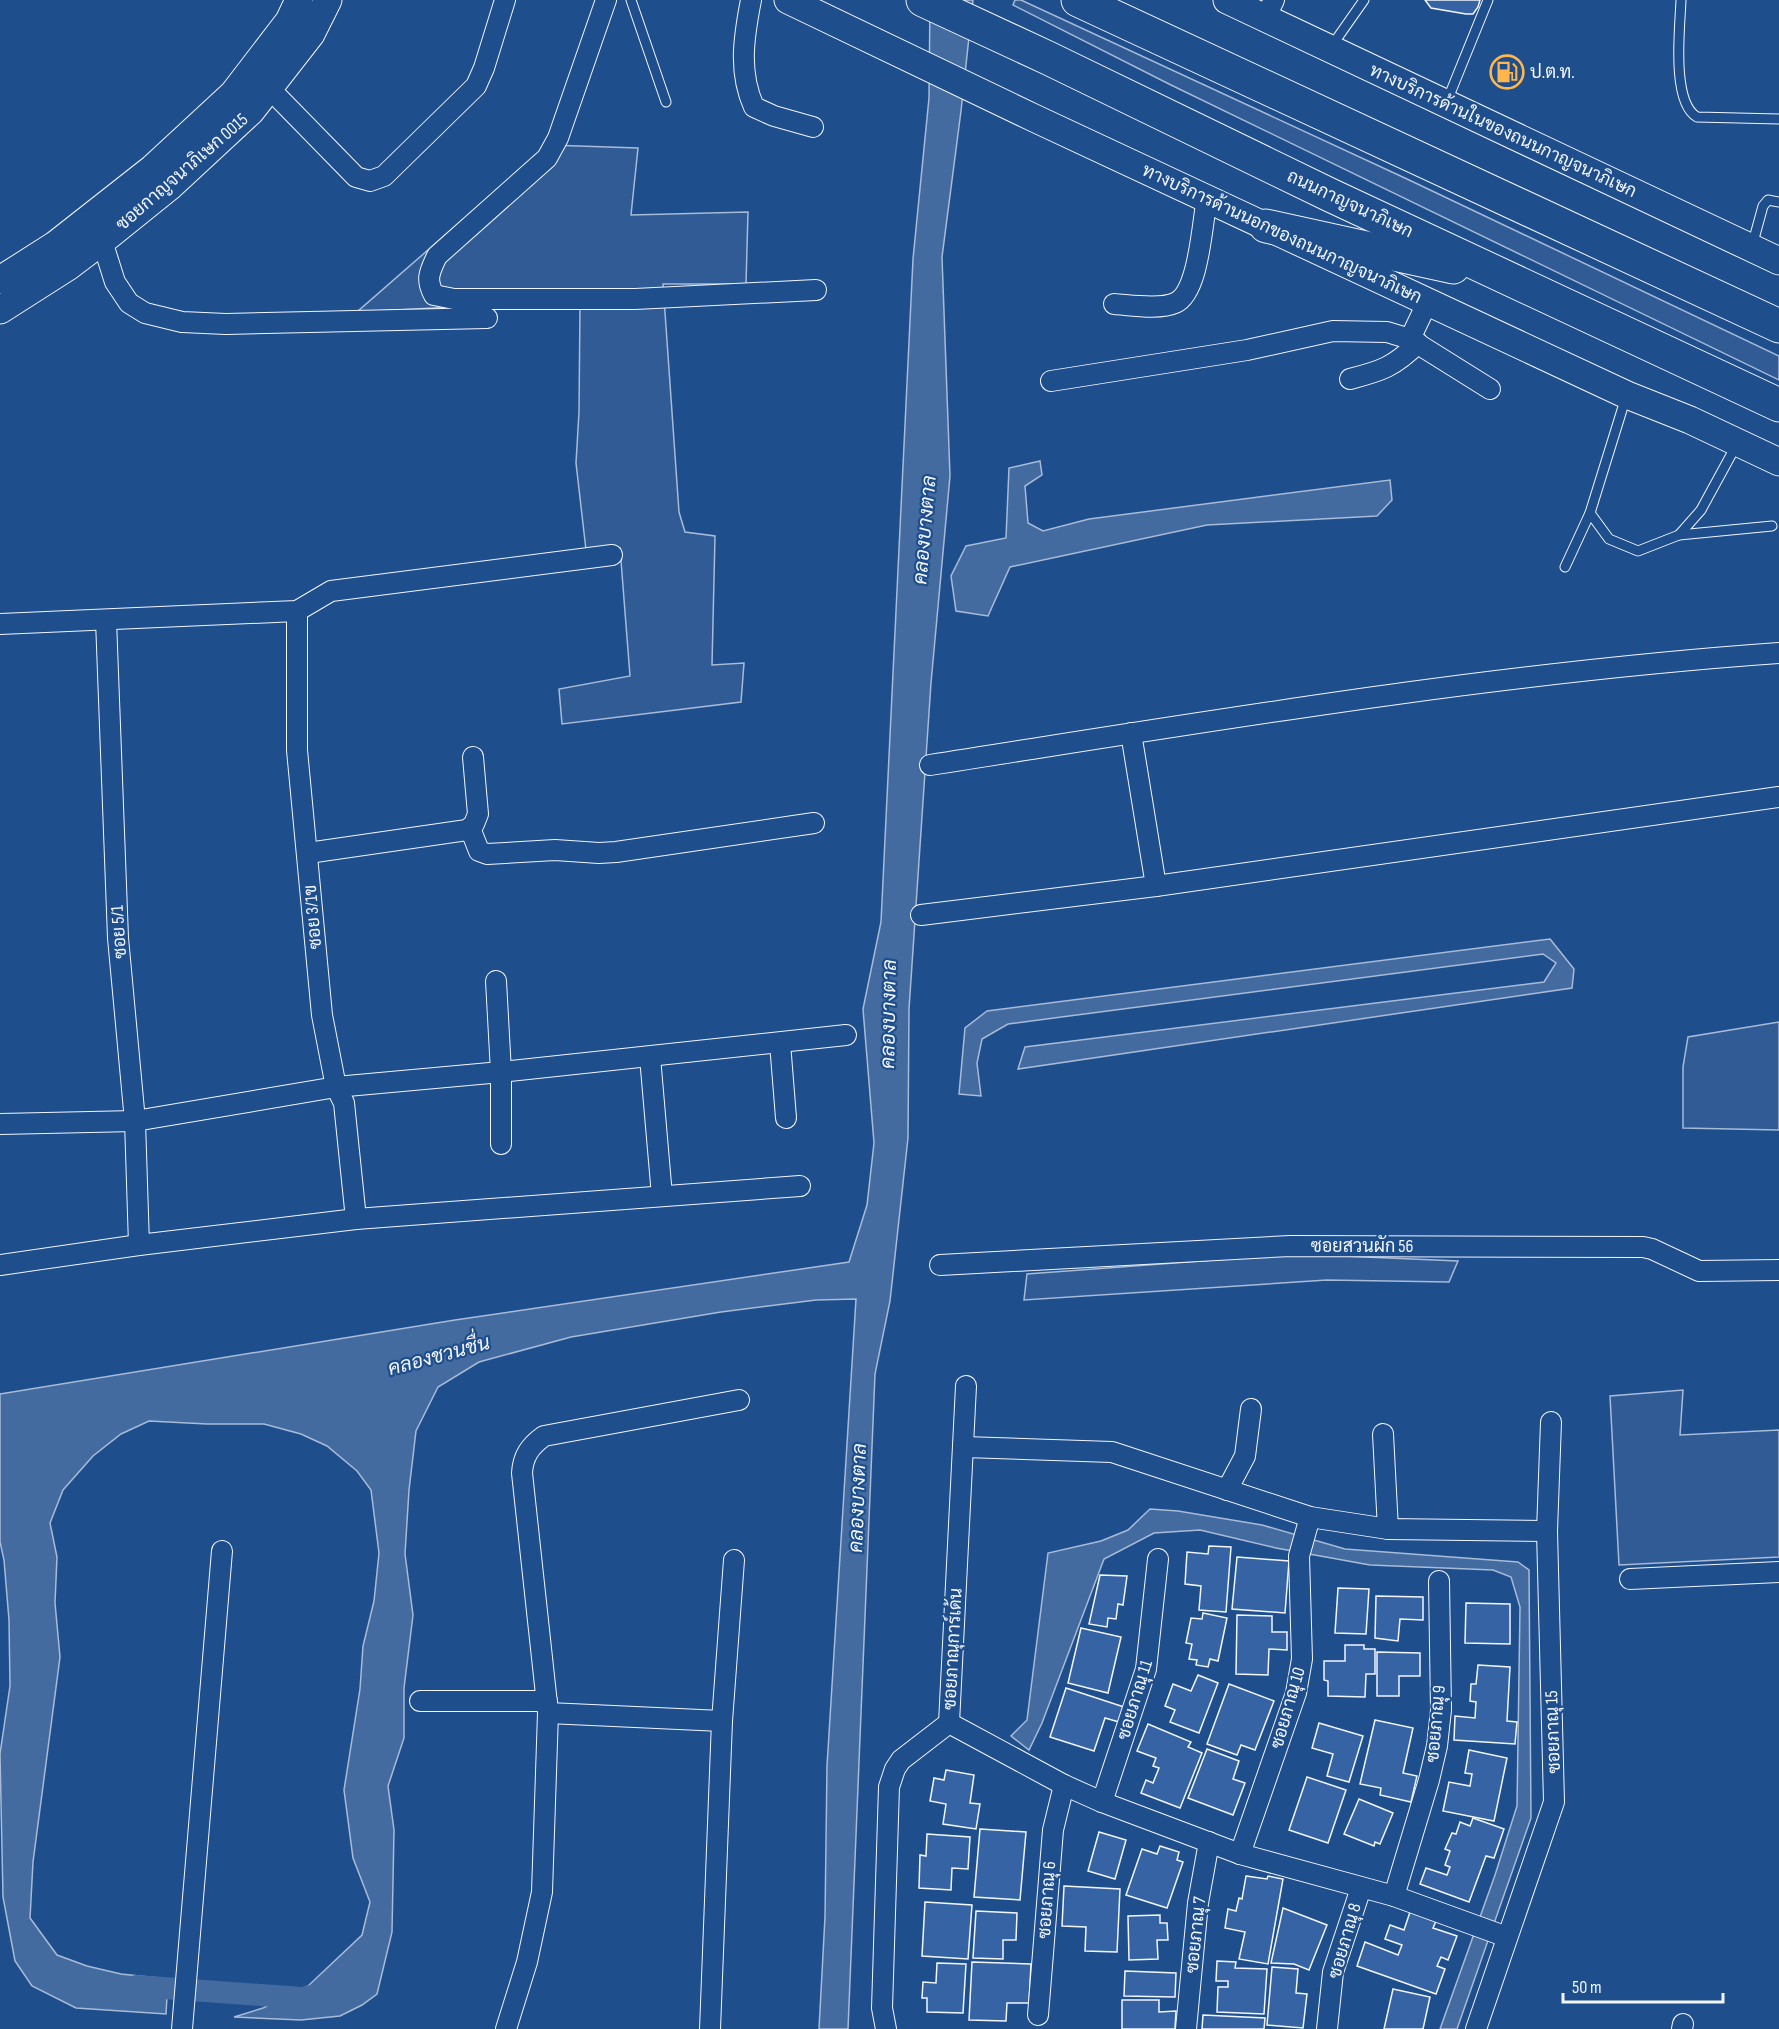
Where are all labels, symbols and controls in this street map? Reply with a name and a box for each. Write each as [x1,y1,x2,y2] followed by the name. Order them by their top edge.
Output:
[1489,54,1525,90] fuel station icon: ป.ต.ท.
[1366,57,1641,202] street label: ทางบริการด้านในของถนนกาญจนาภิเษก
[1530,62,1575,83] place label: ป.ต.ท.
[111,108,252,235] street label: ซอยกาญจนาภิเษก 0015
[1139,158,1426,308] street label: ทางบริการด้านนอกของถนนกาญจนาภิเษก
[1284,165,1417,242] street label: ถนนกาญจนาภิเษก
[908,474,942,586] water label: คลองบางตาล
[300,884,326,950] street label: ซอย 3/1ข
[107,904,131,959] street label: ซอย 5/1
[876,959,902,1069] water label: คลองบางตาล
[1311,1235,1413,1257] street label: ซอยสวนผัก 56
[384,1325,493,1381] water label: คลองชวนชื่น
[844,1443,872,1553] water label: คลองบางตาล
[936,1587,968,1711] street label: ซอยภาณุการ์เด้น
[1113,1657,1158,1743] street label: ซอยภาณุ 11
[1266,1665,1311,1752] street label: ซอยภาณุ 10
[1422,1684,1451,1764] street label: ซอยภาณุ 9
[1541,1690,1566,1774] street label: ซอยภาณุ 15
[1034,1861,1061,1939] street label: ซอยภาณุ 6
[1182,1895,1212,1974] street label: ซอยภาณุ 7
[1324,1901,1367,1981] street label: ซอยภาณุ 8
[1563,1966,1724,2004] scale bar
[1572,1977,1602,1998] text: 50 m

